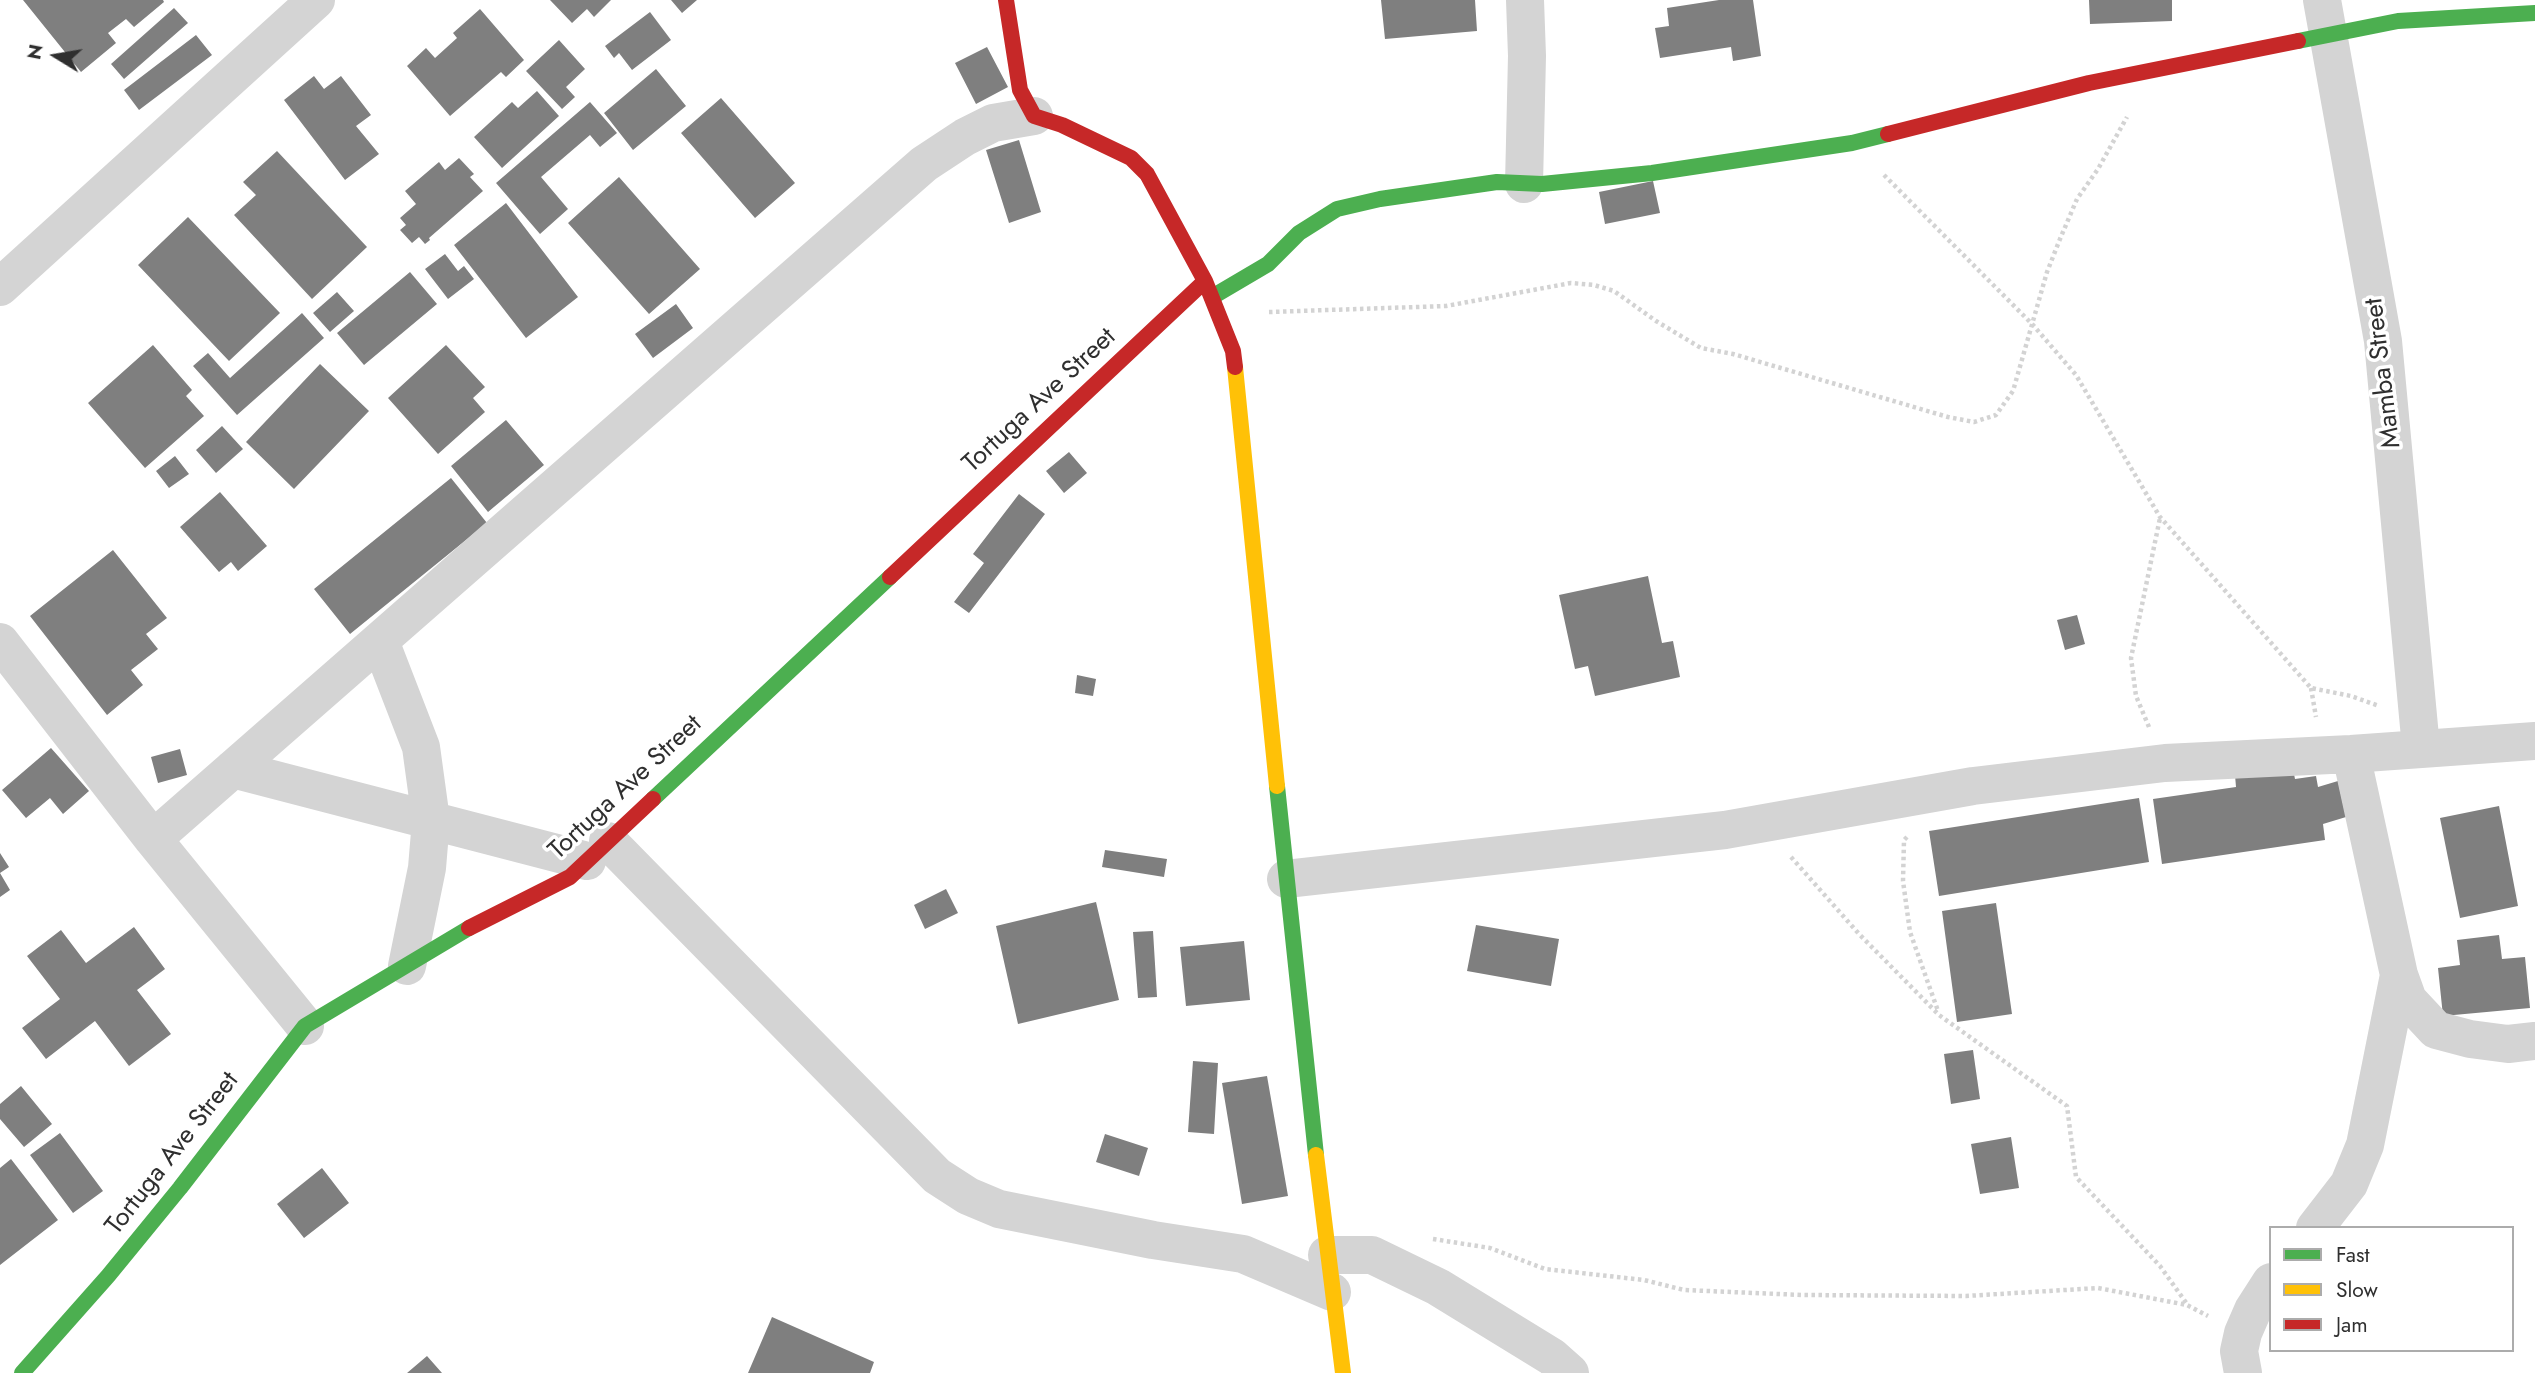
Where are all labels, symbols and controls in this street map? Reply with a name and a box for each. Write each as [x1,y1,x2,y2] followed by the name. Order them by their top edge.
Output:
[21,21,91,91] north arrow
[20,42,50,62] text: N
[2359,296,2409,450] street label: Mamba Street
[957,322,1123,480] street label: Tortuga Ave Street
[543,709,709,867] street label: Tortuga Ave Street
[100,1066,246,1242] street label: Tortuga Ave Street
[2269,1226,2514,1352] legend
[2336,1240,2369,1270] text: Fast
[2336,1275,2378,1305] text: Slow
[2336,1310,2368,1340] text: Jam

